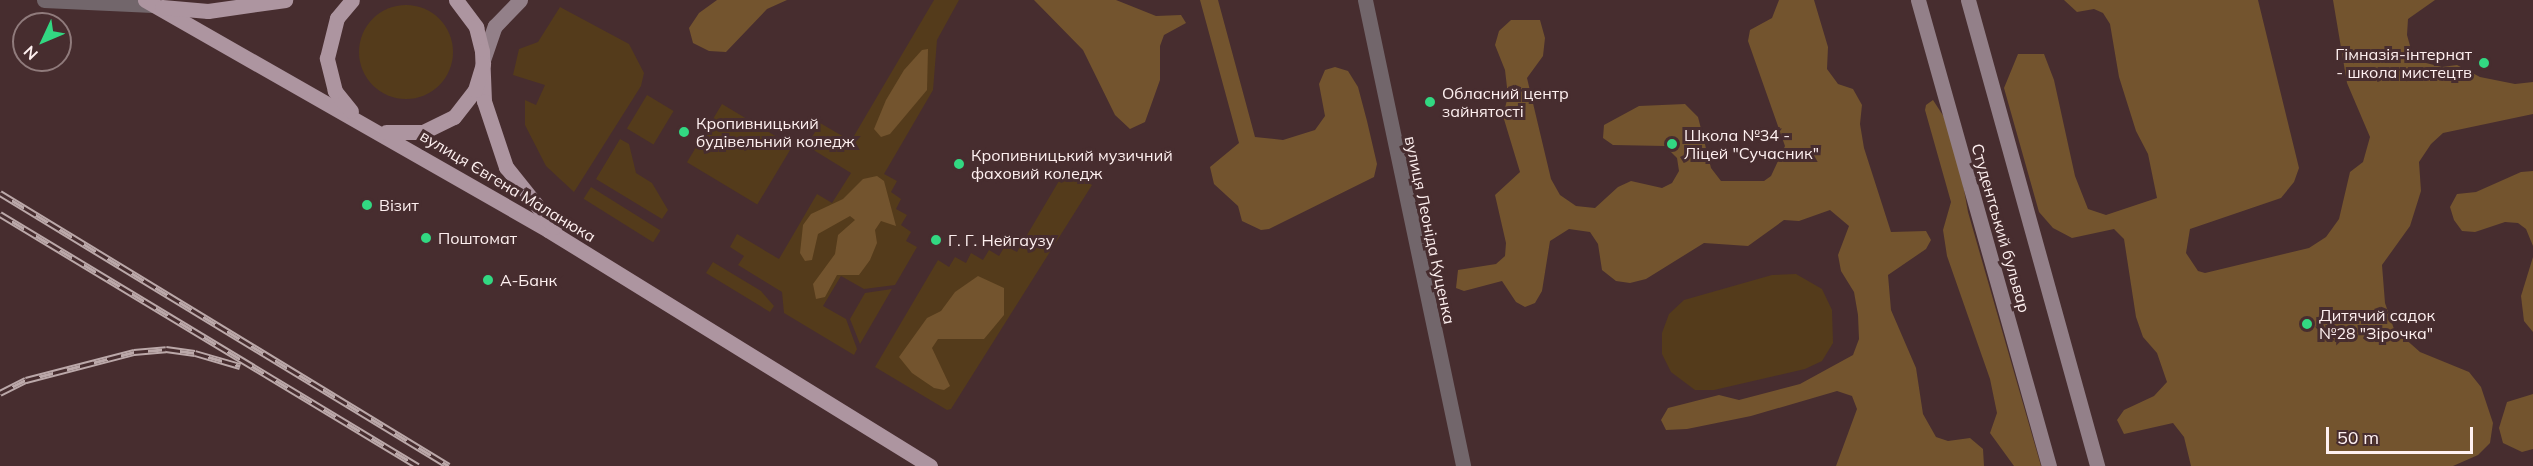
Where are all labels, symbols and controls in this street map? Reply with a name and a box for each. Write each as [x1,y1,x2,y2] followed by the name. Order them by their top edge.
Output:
[12,12,72,72] north arrow
[19,42,42,64] text: N
[2335,44,2472,82] place label: Гімназія-інтернат - школа мистецтв
[2477,56,2491,70] marker: Гімназія-інтернат - школа мистецтв
[1442,83,1569,121] place label: Обласний центр зайнятості
[1423,95,1437,109] marker: Обласний центр зайнятості
[696,113,855,151] place label: Кропивницький будівельний коледж
[677,125,691,139] marker: Кропивницький будівельний коледж
[1684,125,1819,163] place label: Школа №34 - Ліцей "Сучасник"
[417,126,599,246] street label: вулиця Євгена Маланюка
[1401,134,1459,326] street label: вулиця Леоніда Куценка
[1665,137,1679,151] marker: Школа №34 - Ліцей "Сучасник"
[1968,141,2034,315] street label: Студентський бульвар
[971,145,1173,183] place label: Кропивницький музичний фаховий коледж
[952,157,966,171] marker: Кропивницький музичний фаховий коледж
[379,195,419,215] place label: Візит
[360,198,374,212] marker: Візит
[438,228,517,248] place label: Поштомат
[948,230,1054,250] place label: Г. Г. Нейгаузу
[419,231,433,245] marker: Поштомат
[929,233,943,247] marker: Г. Г. Нейгаузу
[500,270,557,290] place label: А-Банк
[481,273,495,287] marker: А-Банк
[2319,305,2435,343] place label: Дитячий садок №28 "Зірочка"
[2300,317,2314,331] marker: Дитячий садок №28 "Зірочка"
[2329,415,2476,453] scale bar
[2337,426,2379,449] text: 50 m

